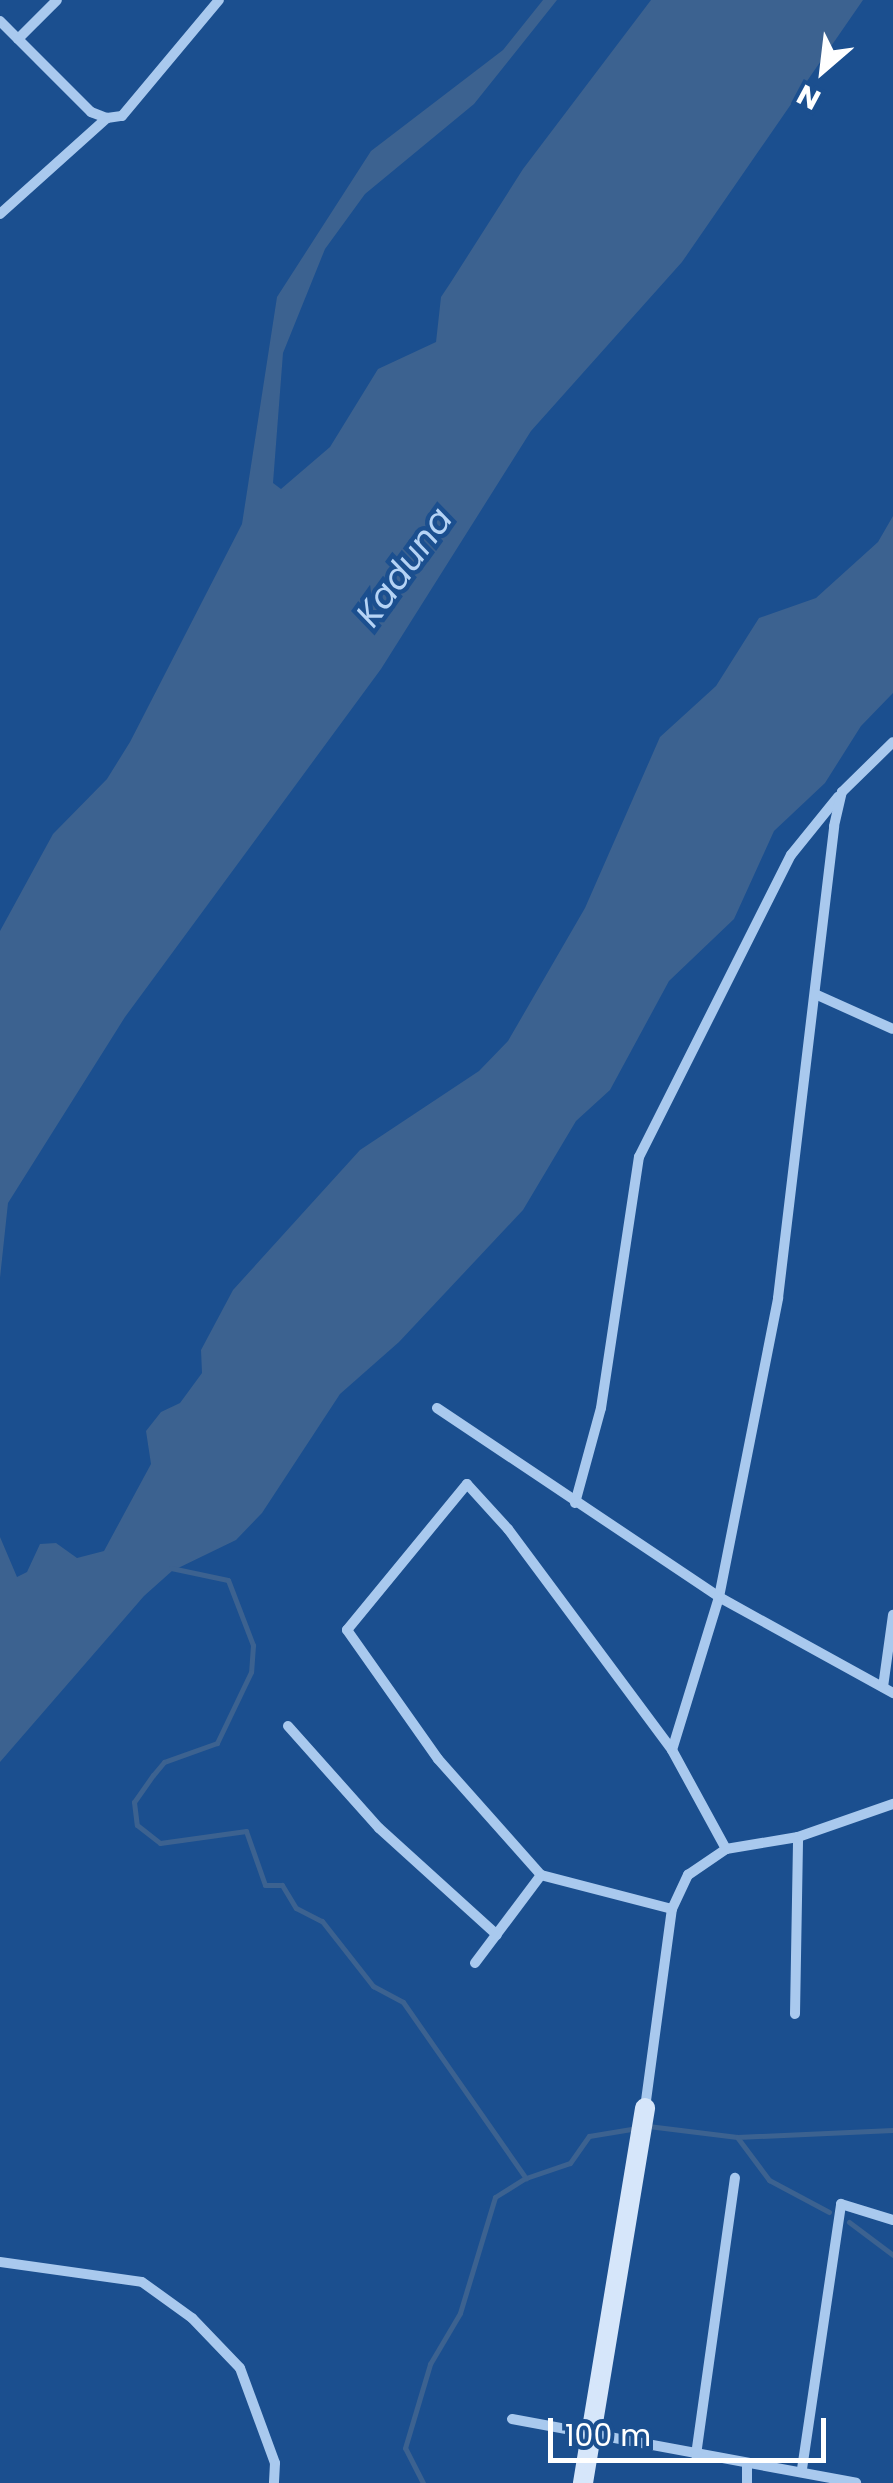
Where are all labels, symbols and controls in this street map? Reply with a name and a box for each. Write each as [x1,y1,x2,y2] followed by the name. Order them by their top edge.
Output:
[773,20,873,120] north arrow
[790,75,827,119] text: N
[347,499,461,635] water label: Kaduna
[553,2398,830,2460] scale bar
[565,2414,651,2457] text: 100 m

